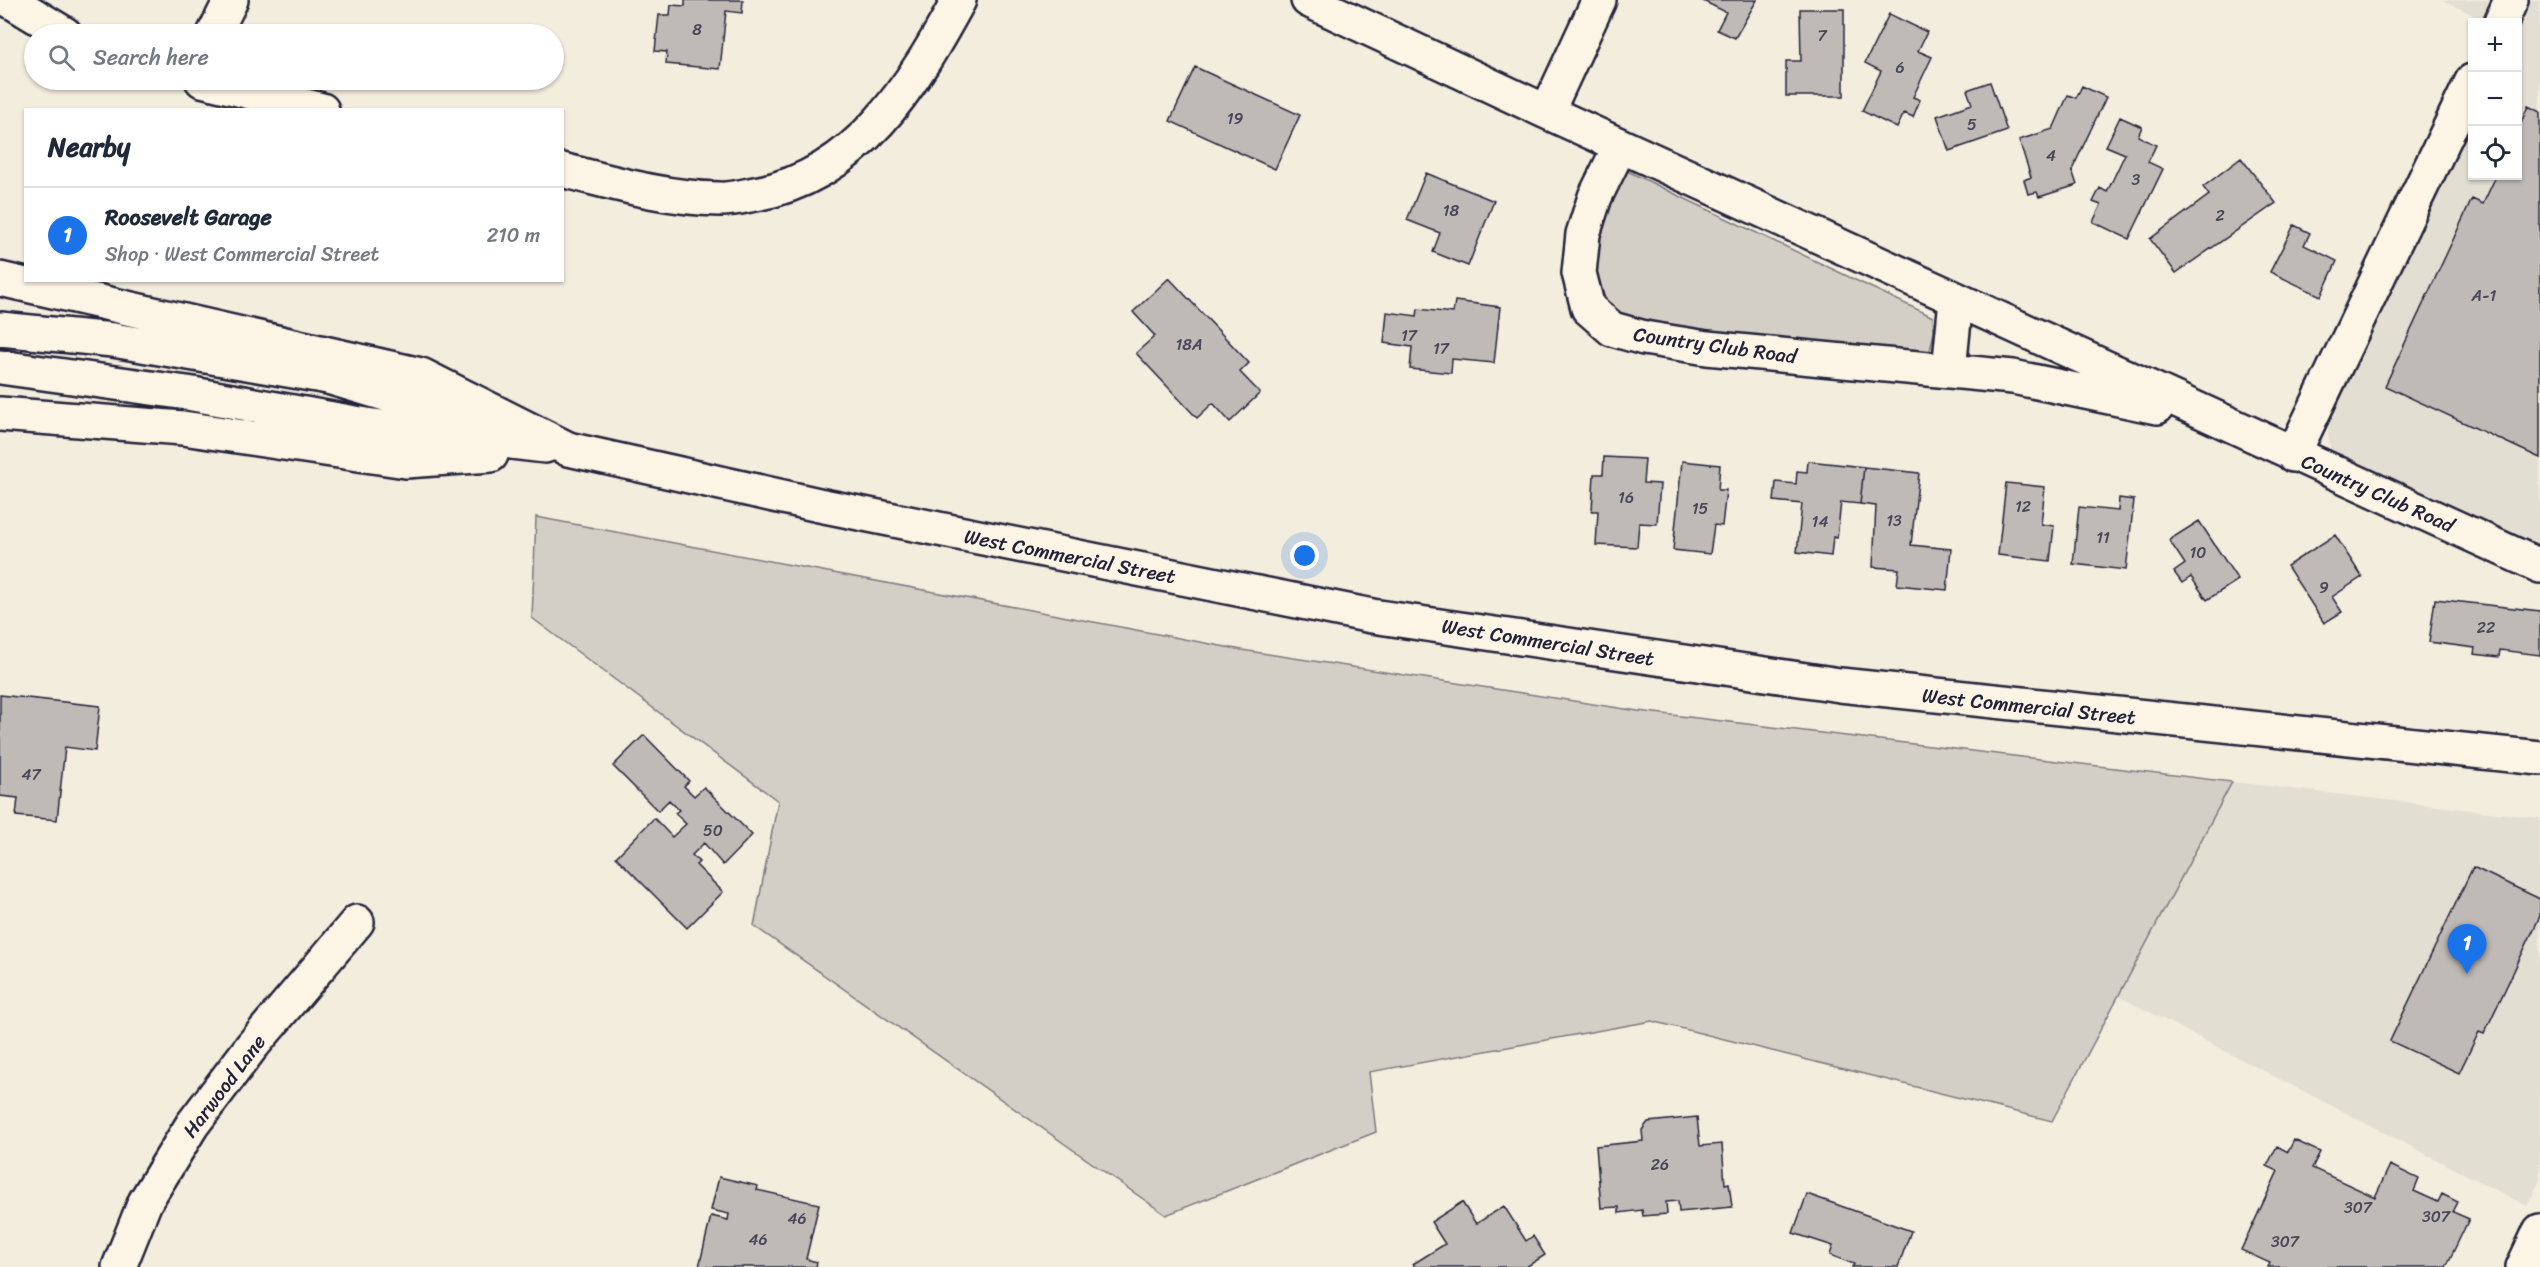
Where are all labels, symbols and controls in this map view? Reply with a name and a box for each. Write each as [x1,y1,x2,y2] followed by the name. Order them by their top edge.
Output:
[692,15,702,44] house number: 8
[2468,18,2522,180] map controls
[2468,18,2522,72] button: +
[1817,21,1827,50] house number: 7
[24,24,564,90] search box
[93,38,209,77] text: Search here
[45,41,78,74] icon: search
[1895,53,1905,82] house number: 6
[2468,72,2522,126] button: −
[1227,104,1244,133] house number: 19
[1967,110,1977,139] house number: 5
[48,124,130,170] text: Nearby
[2468,126,2522,180] button: locate
[2046,141,2056,170] house number: 4
[2132,165,2141,194] house number: 3
[1443,196,1460,225] house number: 18
[105,198,272,237] text: Roosevelt Garage
[2215,201,2225,230] house number: 2
[63,218,72,253] text: 1
[487,218,540,253] text: 210 m
[105,237,379,272] text: Shop · West Commercial Street
[2471,281,2497,310] house number: A-1
[1631,317,1800,374] street label: Country Club Road
[1401,321,1418,350] house number: 17
[1175,330,1203,359] house number: 18A
[1433,334,1450,363] house number: 17
[2296,444,2461,543] street label: Country Club Road
[1618,483,1634,512] house number: 16
[2015,492,2031,521] house number: 12
[1692,494,1709,523] house number: 15
[1886,506,1902,535] house number: 13
[1812,507,1828,536] house number: 14
[961,519,1179,594] street label: West Commercial Street
[2096,523,2110,552] house number: 11
[2190,538,2206,567] house number: 10
[1290,541,1319,570] your location
[2319,573,2329,602] house number: 9
[1439,608,1657,677] street label: West Commercial Street
[2477,613,2495,642] house number: 22
[1920,678,2138,735] street label: West Commercial Street
[21,760,41,789] house number: 47
[703,816,723,845] house number: 50
[2448,924,2486,974] pin: 1
[174,1027,275,1146] street label: Harwood Lane
[1651,1150,1669,1179] house number: 26
[2344,1193,2373,1222] house number: 307
[2422,1202,2451,1231] house number: 307
[787,1204,807,1233] house number: 46
[748,1225,768,1254] house number: 46
[2271,1227,2300,1256] house number: 307

